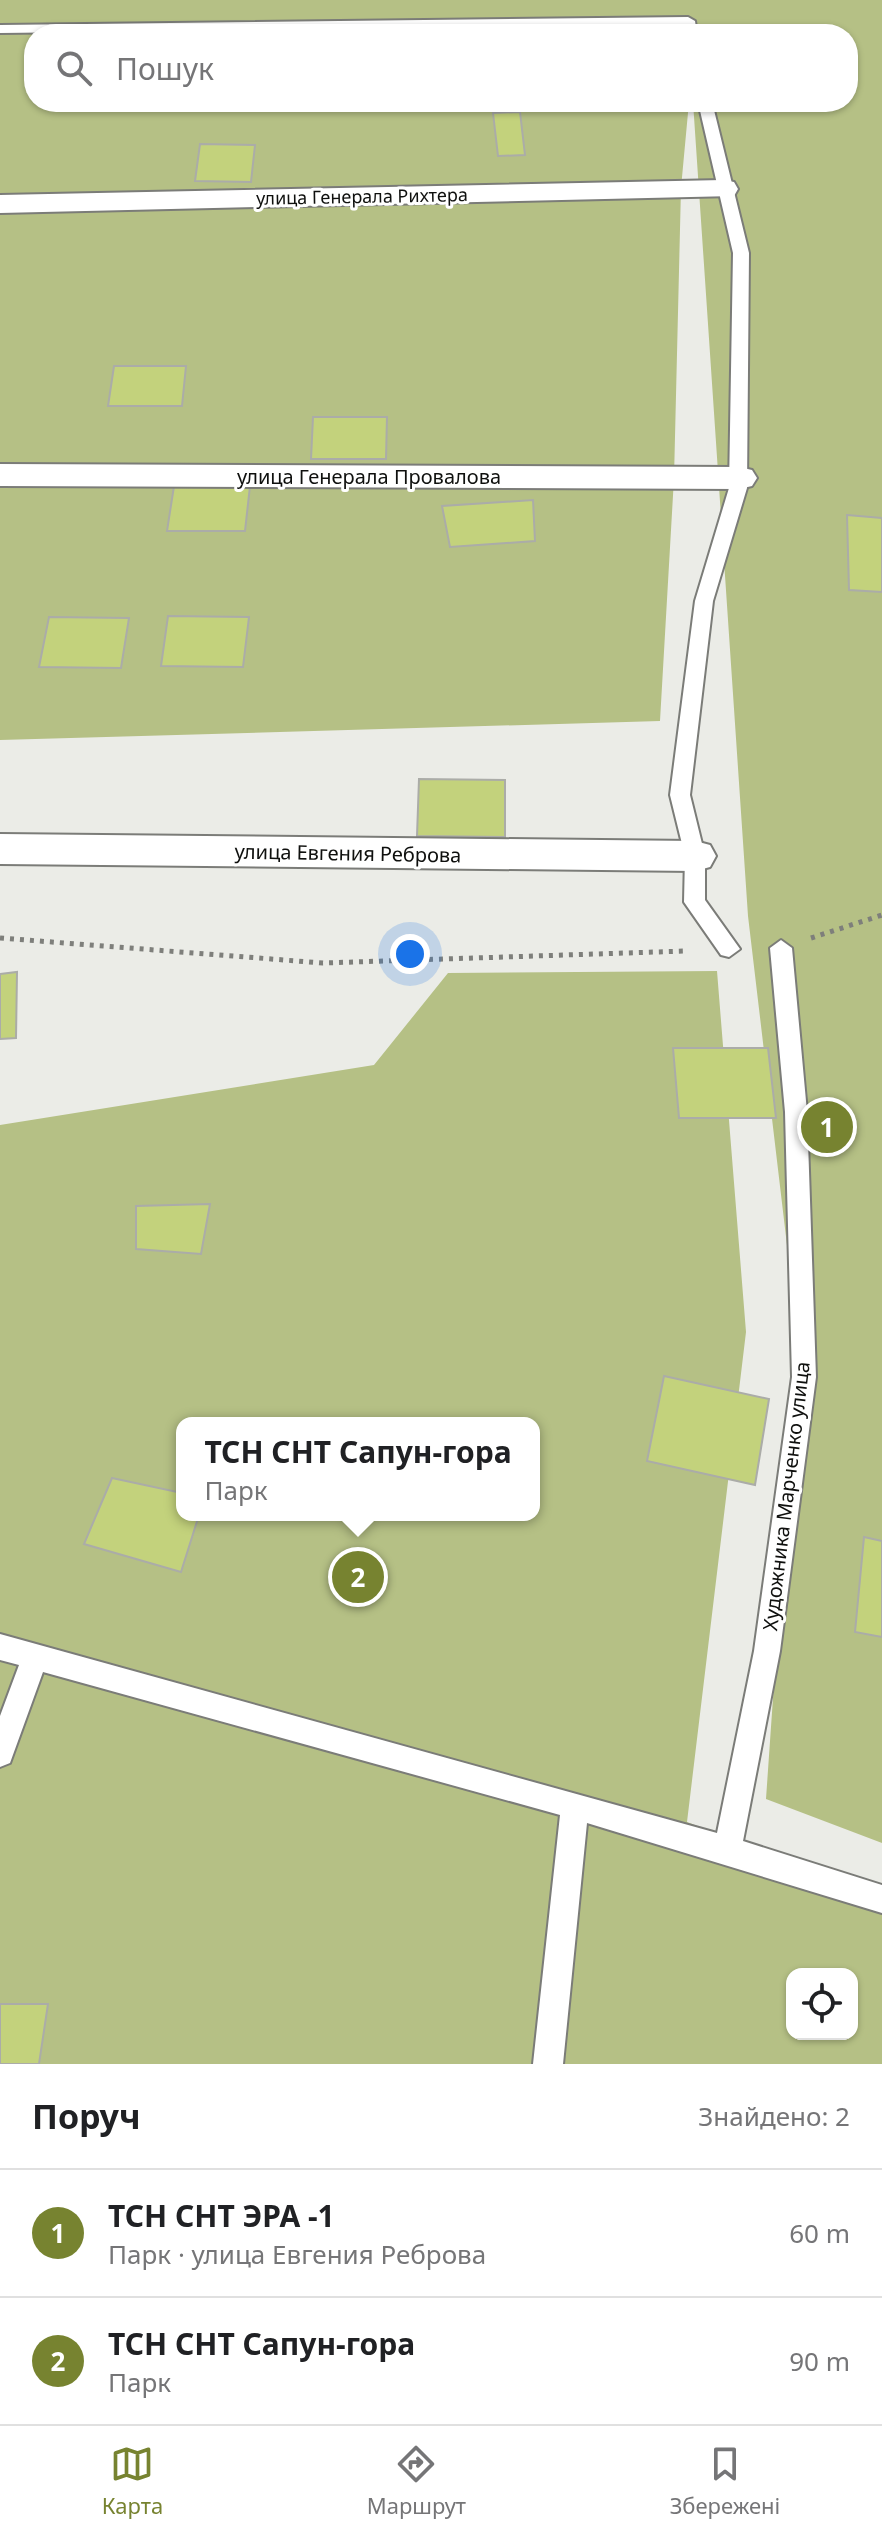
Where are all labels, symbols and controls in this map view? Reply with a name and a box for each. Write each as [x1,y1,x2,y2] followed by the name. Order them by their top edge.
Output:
[24,24,858,112] search box
[52,46,96,90] icon: search
[116,48,214,89] text: Пошук
[256,182,468,210] street label: улица Генерала Рихтера
[237,463,501,490] street label: улица Генерала Провалова
[234,838,462,868] street label: улица Евгения Реброва
[390,934,430,974] your location
[801,1097,853,1157] pin: 1
[756,1360,816,1632] street label: Художника Марченко улица
[176,1417,540,1521] popup
[204,1431,512,1472] text: ТСН СНТ Сапун-гора
[204,1472,268,1508] text: Парк
[332,1547,384,1607] pin: 2
[786,1968,858,2040] map controls
[786,1968,858,2040] button: locate
[32,2093,141,2139] text: Поруч
[698,2098,850,2134] text: Знайдено: 2
[108,2195,335,2236] text: ТСН СНТ ЭРА -1
[51,2215,65,2251] text: 1
[789,2215,850,2251] text: 60 m
[108,2236,486,2272] text: Парк · улица Евгения Реброва
[108,2323,415,2364] text: ТСН СНТ Сапун-гора
[51,2343,65,2379] text: 2
[789,2343,850,2379] text: 90 m
[108,2364,171,2400] text: Парк
[102,2442,163,2520] tab: Карта
[367,2442,466,2520] tab: Маршрут
[670,2442,780,2520] tab: Збережені

